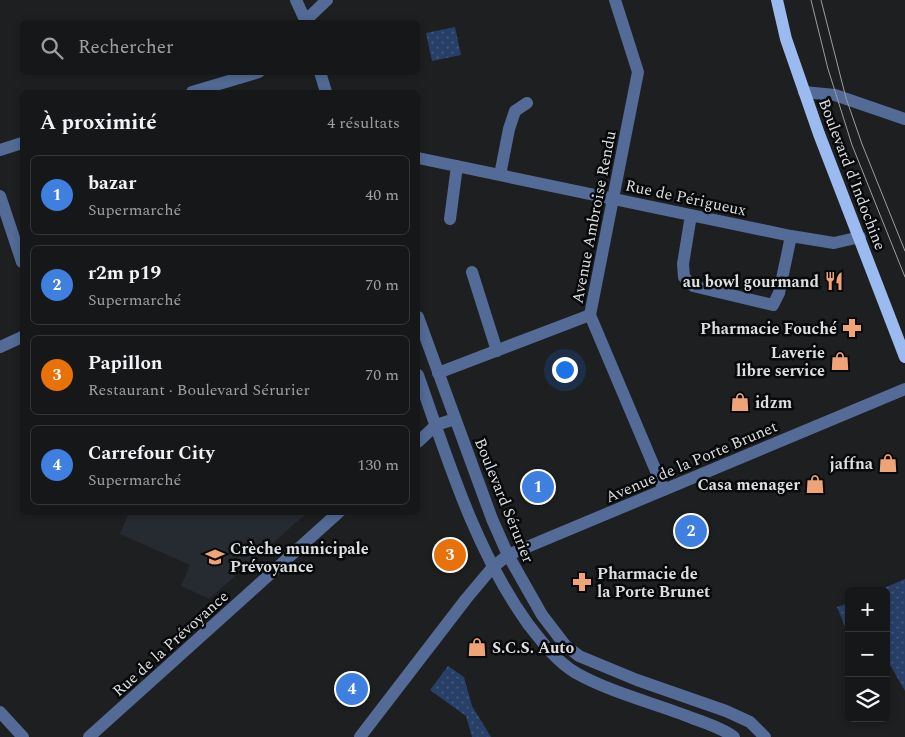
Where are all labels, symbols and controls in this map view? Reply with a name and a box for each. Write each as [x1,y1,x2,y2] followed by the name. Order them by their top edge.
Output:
[20,20,420,75] search box
[78,33,174,62] text: Rechercher
[38,34,66,62] icon: search
[812,95,892,254] street label: Boulevard d'Indochine
[40,107,157,139] text: À proximité
[327,111,400,135] text: 4 résultats
[565,129,623,306] street label: Avenue Ambroise Rendu
[88,169,136,198] text: bazar
[623,173,749,223] street label: Rue de Périgueux
[53,183,61,207] text: 1
[365,183,399,207] text: 40 m
[88,198,181,222] text: Supermarché
[88,259,161,288] text: r2m p19
[683,270,819,294] place label: au bowl gourmand
[823,270,845,292] restaurant icon: au bowl gourmand
[53,273,61,297] text: 2
[365,273,399,297] text: 70 m
[88,288,181,312] text: Supermarché
[700,317,837,341] place label: Pharmacie Fouché
[841,317,863,339] pharmacy icon: Pharmacie Fouché
[736,341,825,383] place label: Laverie libre service
[88,349,163,378] text: Papillon
[829,350,851,372] shop icon: Laverie libre service
[552,357,578,383] your location
[53,363,61,387] text: 3
[365,363,399,387] text: 70 m
[88,378,310,402] text: Restaurant · Boulevard Sérurier
[729,391,751,413] shop icon: idzm
[755,391,793,415] place label: idzm
[602,415,781,509] street label: Avenue de la Porte Brunet
[468,434,540,566] street label: Boulevard Sérurier
[88,439,214,468] text: Carrefour City
[830,452,874,476] place label: jaffna
[877,452,899,474] shop icon: jaffna
[53,453,61,477] text: 4
[357,453,399,477] text: 130 m
[88,468,181,492] text: Supermarché
[522,468,554,506] pin: 1
[697,473,800,497] place label: Casa menager
[804,473,826,495] shop icon: Casa menager
[675,512,707,550] pin: 2
[434,536,466,574] pin: 3
[230,537,369,579] place label: Crèche municipale Prévoyance
[204,546,226,568] school or university icon: Crèche municipale Prévoyance
[597,562,710,604] place label: Pharmacie de la Porte Brunet
[571,571,593,593] pharmacy icon: Pharmacie de la Porte Brunet
[107,585,234,703] street label: Rue de la Prévoyance
[845,587,890,722] map controls
[845,587,890,632] button: +
[845,632,890,677] button: −
[466,636,488,658] shop icon: S.C.S. Auto
[492,636,574,660] place label: S.C.S. Auto
[336,670,368,708] pin: 4
[845,677,890,722] button: layers

